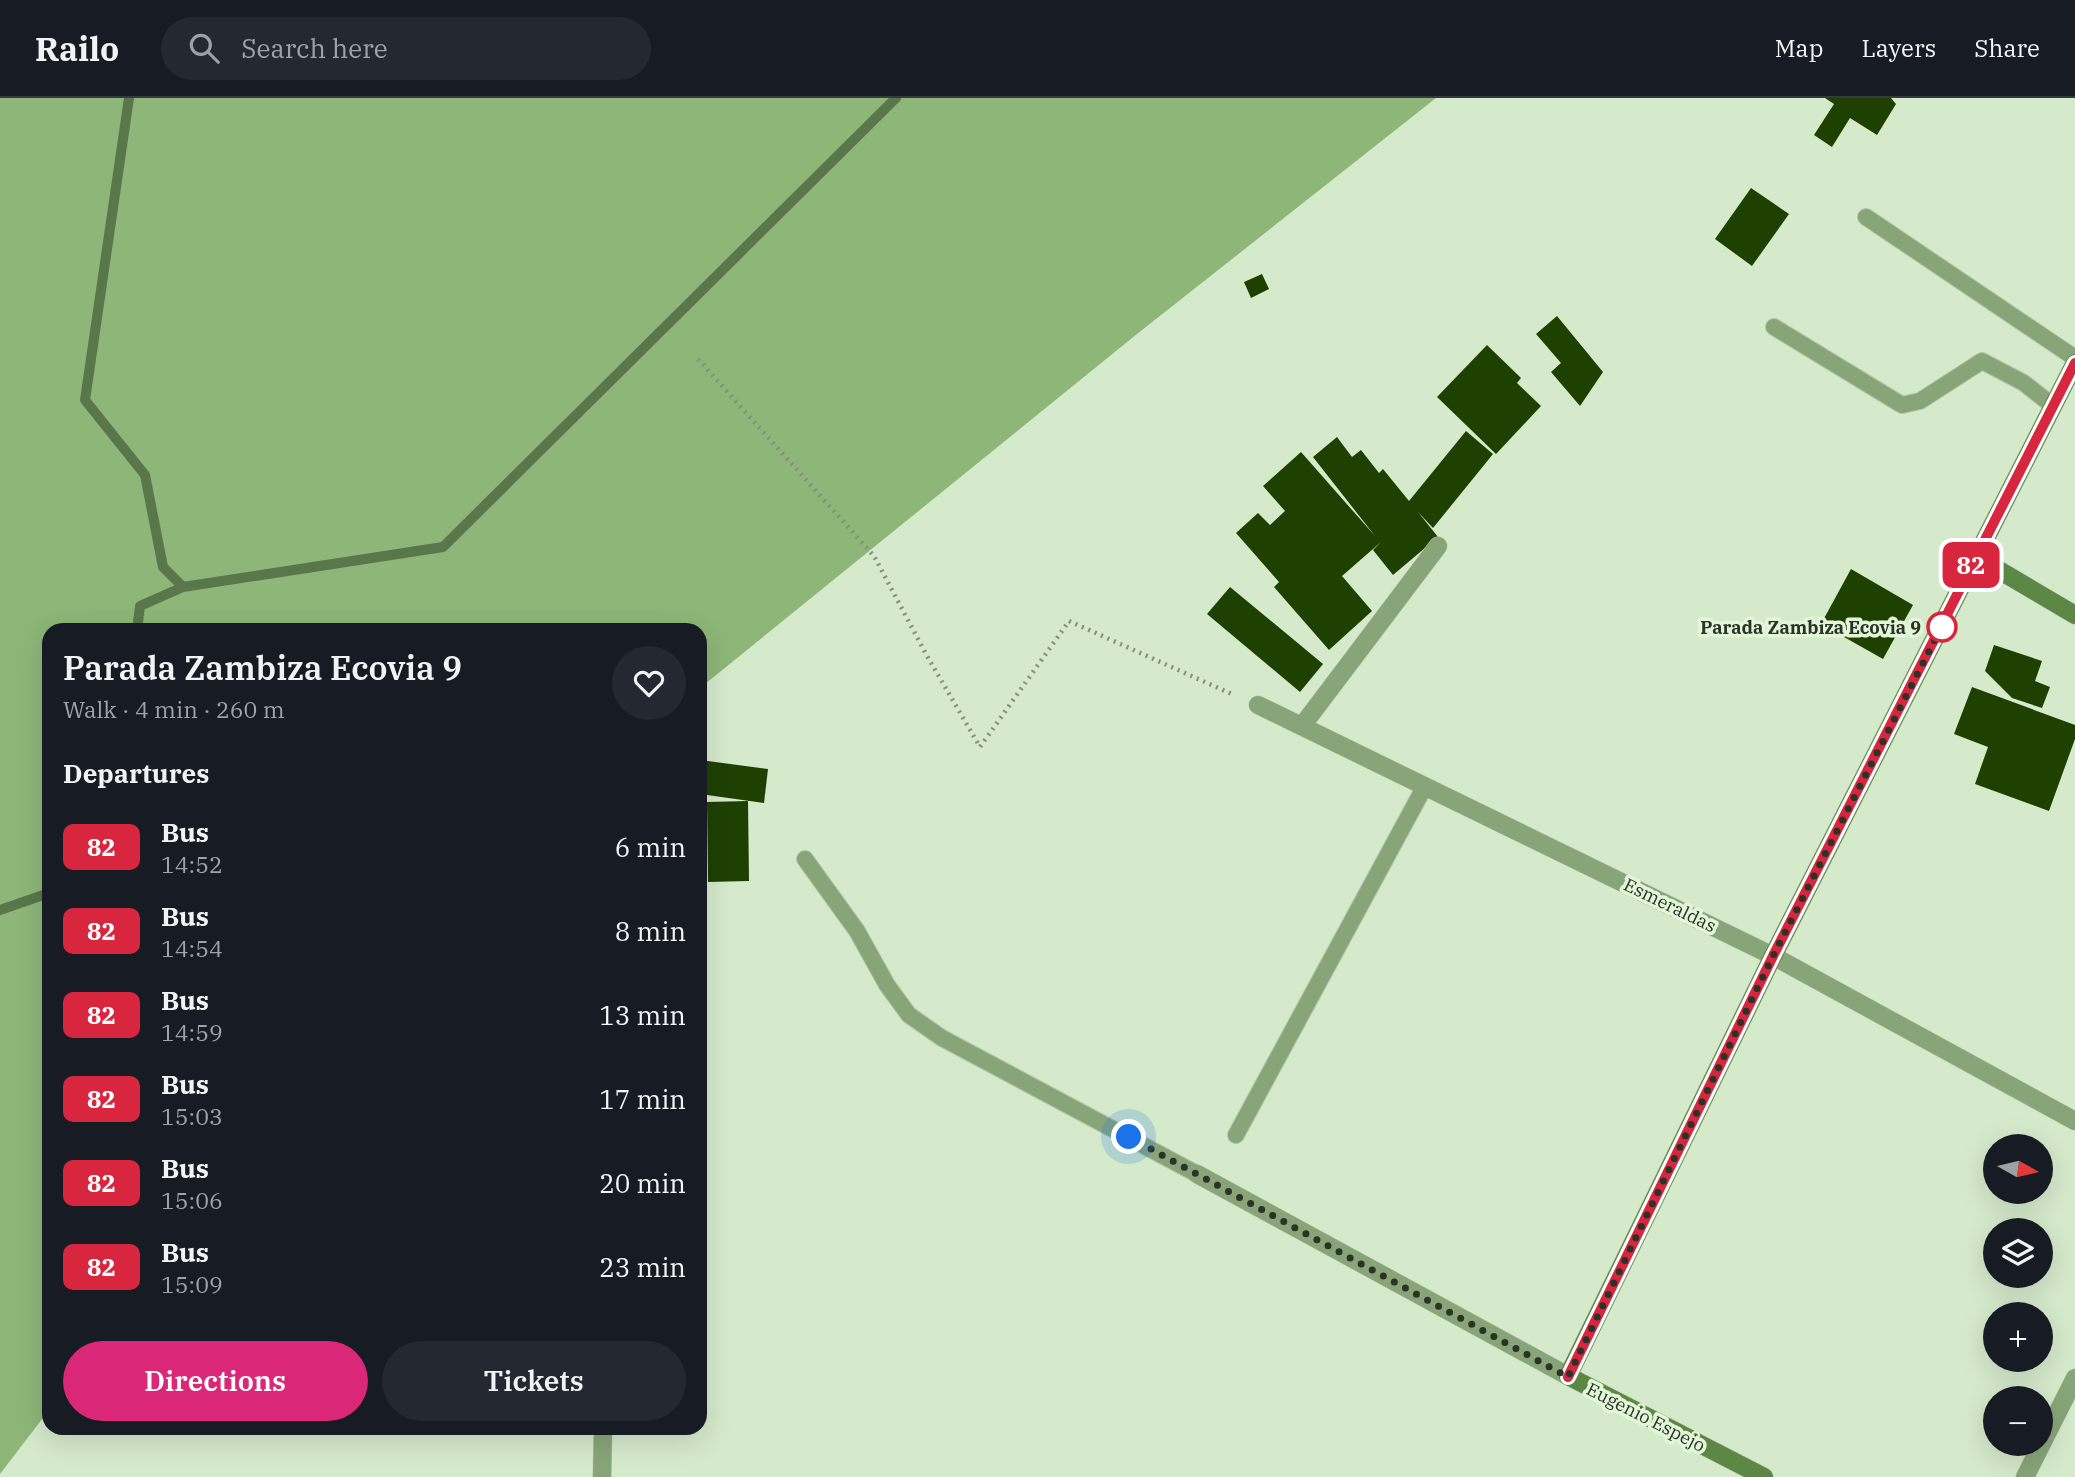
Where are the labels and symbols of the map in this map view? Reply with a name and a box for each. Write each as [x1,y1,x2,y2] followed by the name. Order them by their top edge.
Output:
[1940,542,2002,588] line badge: 82
[1927,612,1957,642] marker: Parada Zambiza Ecovia 9
[1700,616,1921,639] place label: Parada Zambiza Ecovia 9
[1620,873,1720,937] street label: Esmeraldas
[1111,1119,1146,1154] your location
[1983,1134,2053,1204] north arrow
[1583,1377,1709,1457] street label: Eugenio Espejo

